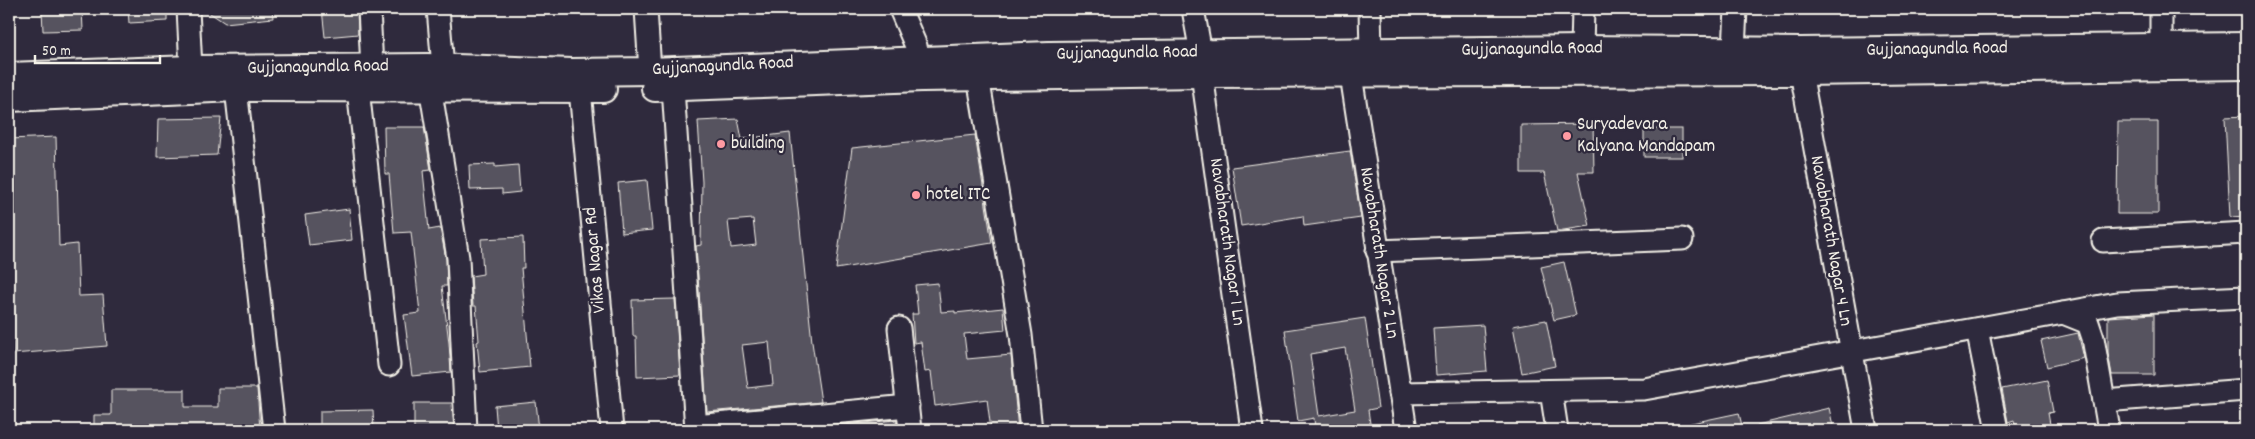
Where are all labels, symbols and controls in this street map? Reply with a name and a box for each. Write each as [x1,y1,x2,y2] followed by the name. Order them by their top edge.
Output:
[35,32,160,64] scale bar
[1461,35,1603,65] street label: Gujjanagundla Road
[1866,35,2008,65] street label: Gujjanagundla Road
[1056,39,1198,69] street label: Gujjanagundla Road
[42,41,71,63] text: 50 m
[651,50,795,84] street label: Gujjanagundla Road
[247,53,389,83] street label: Gujjanagundla Road
[1577,112,1715,161] place label: Suryadevara Kalyana Mandapam
[1561,130,1573,142] marker: Suryadevara Kalyana Mandapam
[731,131,785,158] place label: building
[715,138,727,150] marker: building
[1802,154,1858,328] street label: Navabharath Nagar 4 Ln
[1201,156,1251,328] street label: Navabharath Nagar 1 Ln
[1351,165,1405,341] street label: Navabharath Nagar 2 Ln
[926,182,990,209] place label: hotel ITC
[910,189,922,201] marker: hotel ITC
[578,206,614,314] street label: Vikas Nagar Rd

